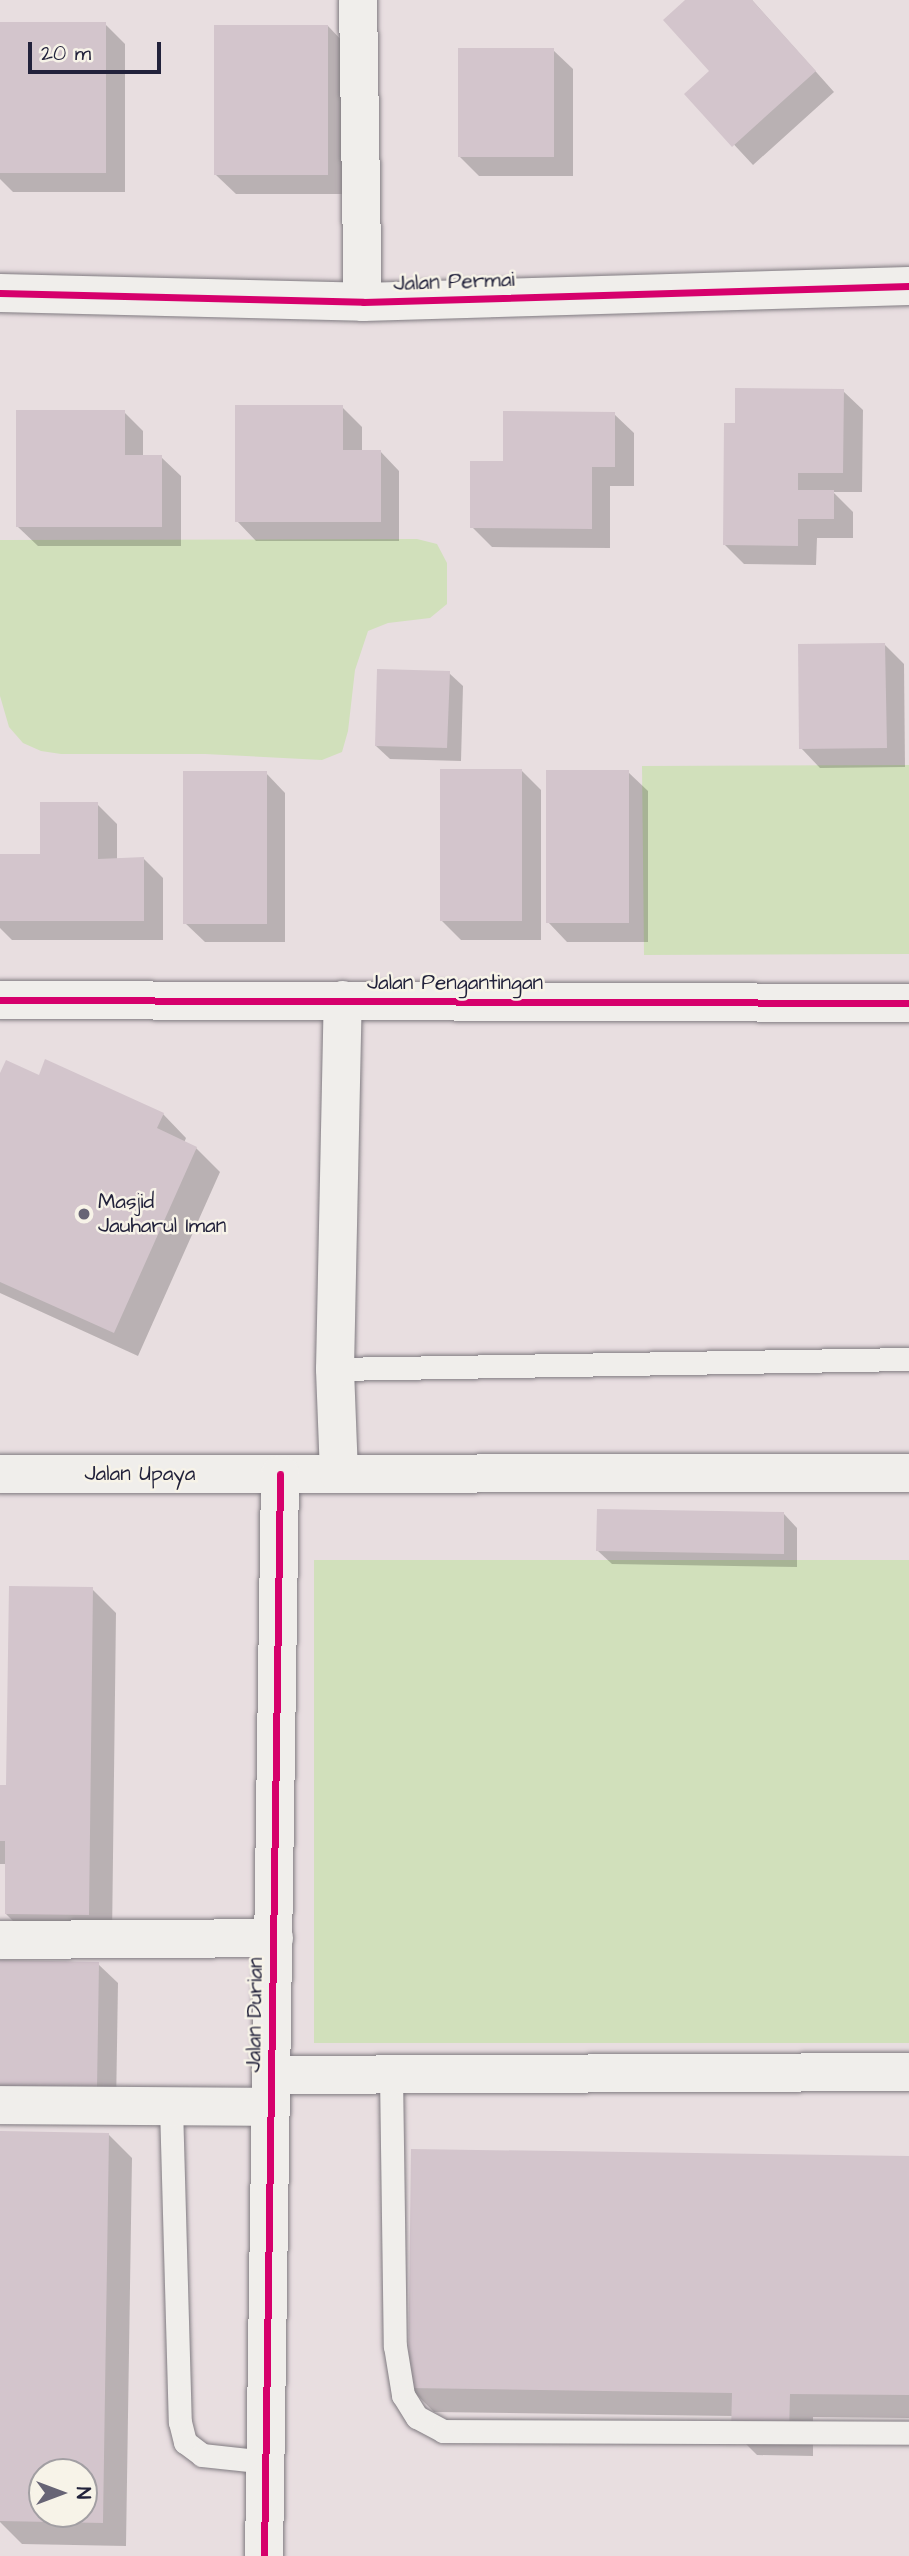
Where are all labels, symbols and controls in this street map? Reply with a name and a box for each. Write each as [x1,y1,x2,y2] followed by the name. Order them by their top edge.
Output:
[32,28,164,72] scale bar
[41,39,91,68] text: 20 m
[393,267,515,297] street label: Jalan Permai
[367,970,543,996] street label: Jalan Pengantingan
[98,1189,226,1239] place label: Masjid Jauharul Iman
[76,1206,92,1222] marker: Masjid Jauharul Iman
[84,1461,196,1487] street label: Jalan Upaya
[241,1957,269,2073] street label: Jalan Durian
[28,2458,98,2528] north arrow
[69,2487,96,2499] text: N

